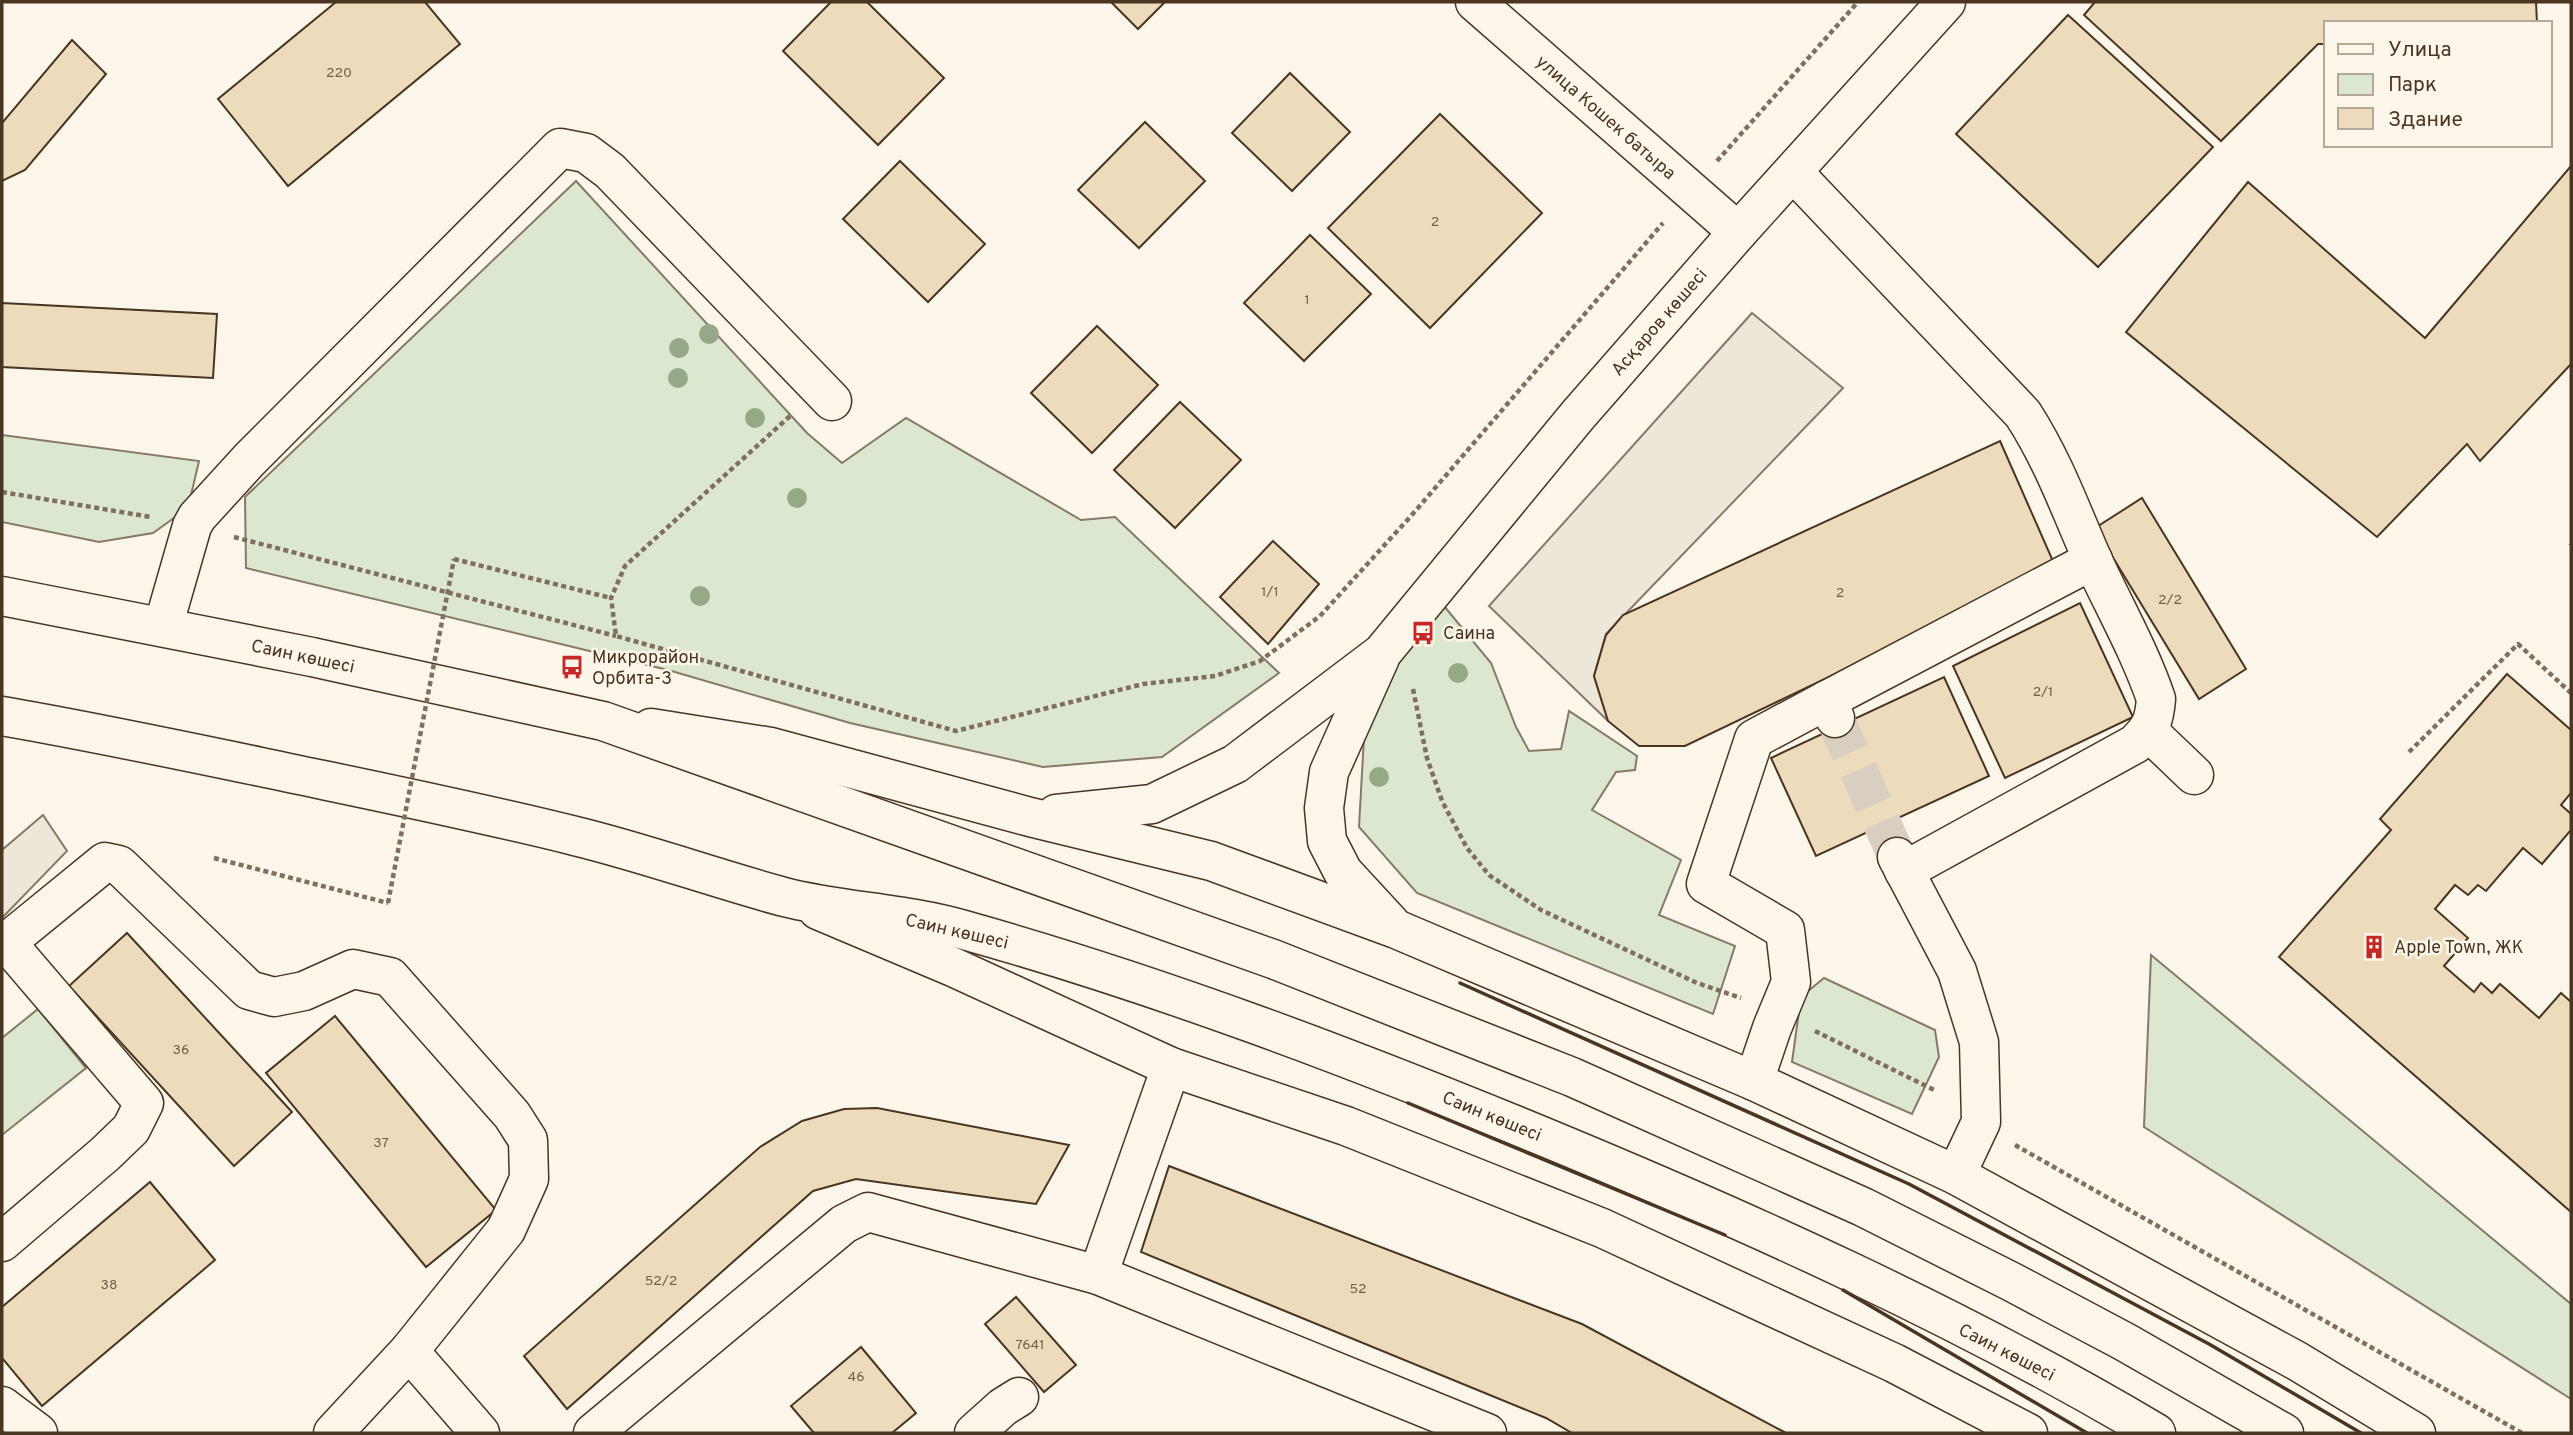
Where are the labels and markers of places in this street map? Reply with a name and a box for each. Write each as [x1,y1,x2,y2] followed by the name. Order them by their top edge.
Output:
[1409,619,1437,647] bus stop icon: Саина
[1443,623,1495,646] place label: Саина
[592,647,699,691] place label: Микрорайон Орбита-3
[558,653,586,681] bus stop icon: Микрорайон Орбита-3
[2360,933,2388,961] building icon: Apple Town, ЖК
[2394,937,2524,960] place label: Apple Town, ЖК

